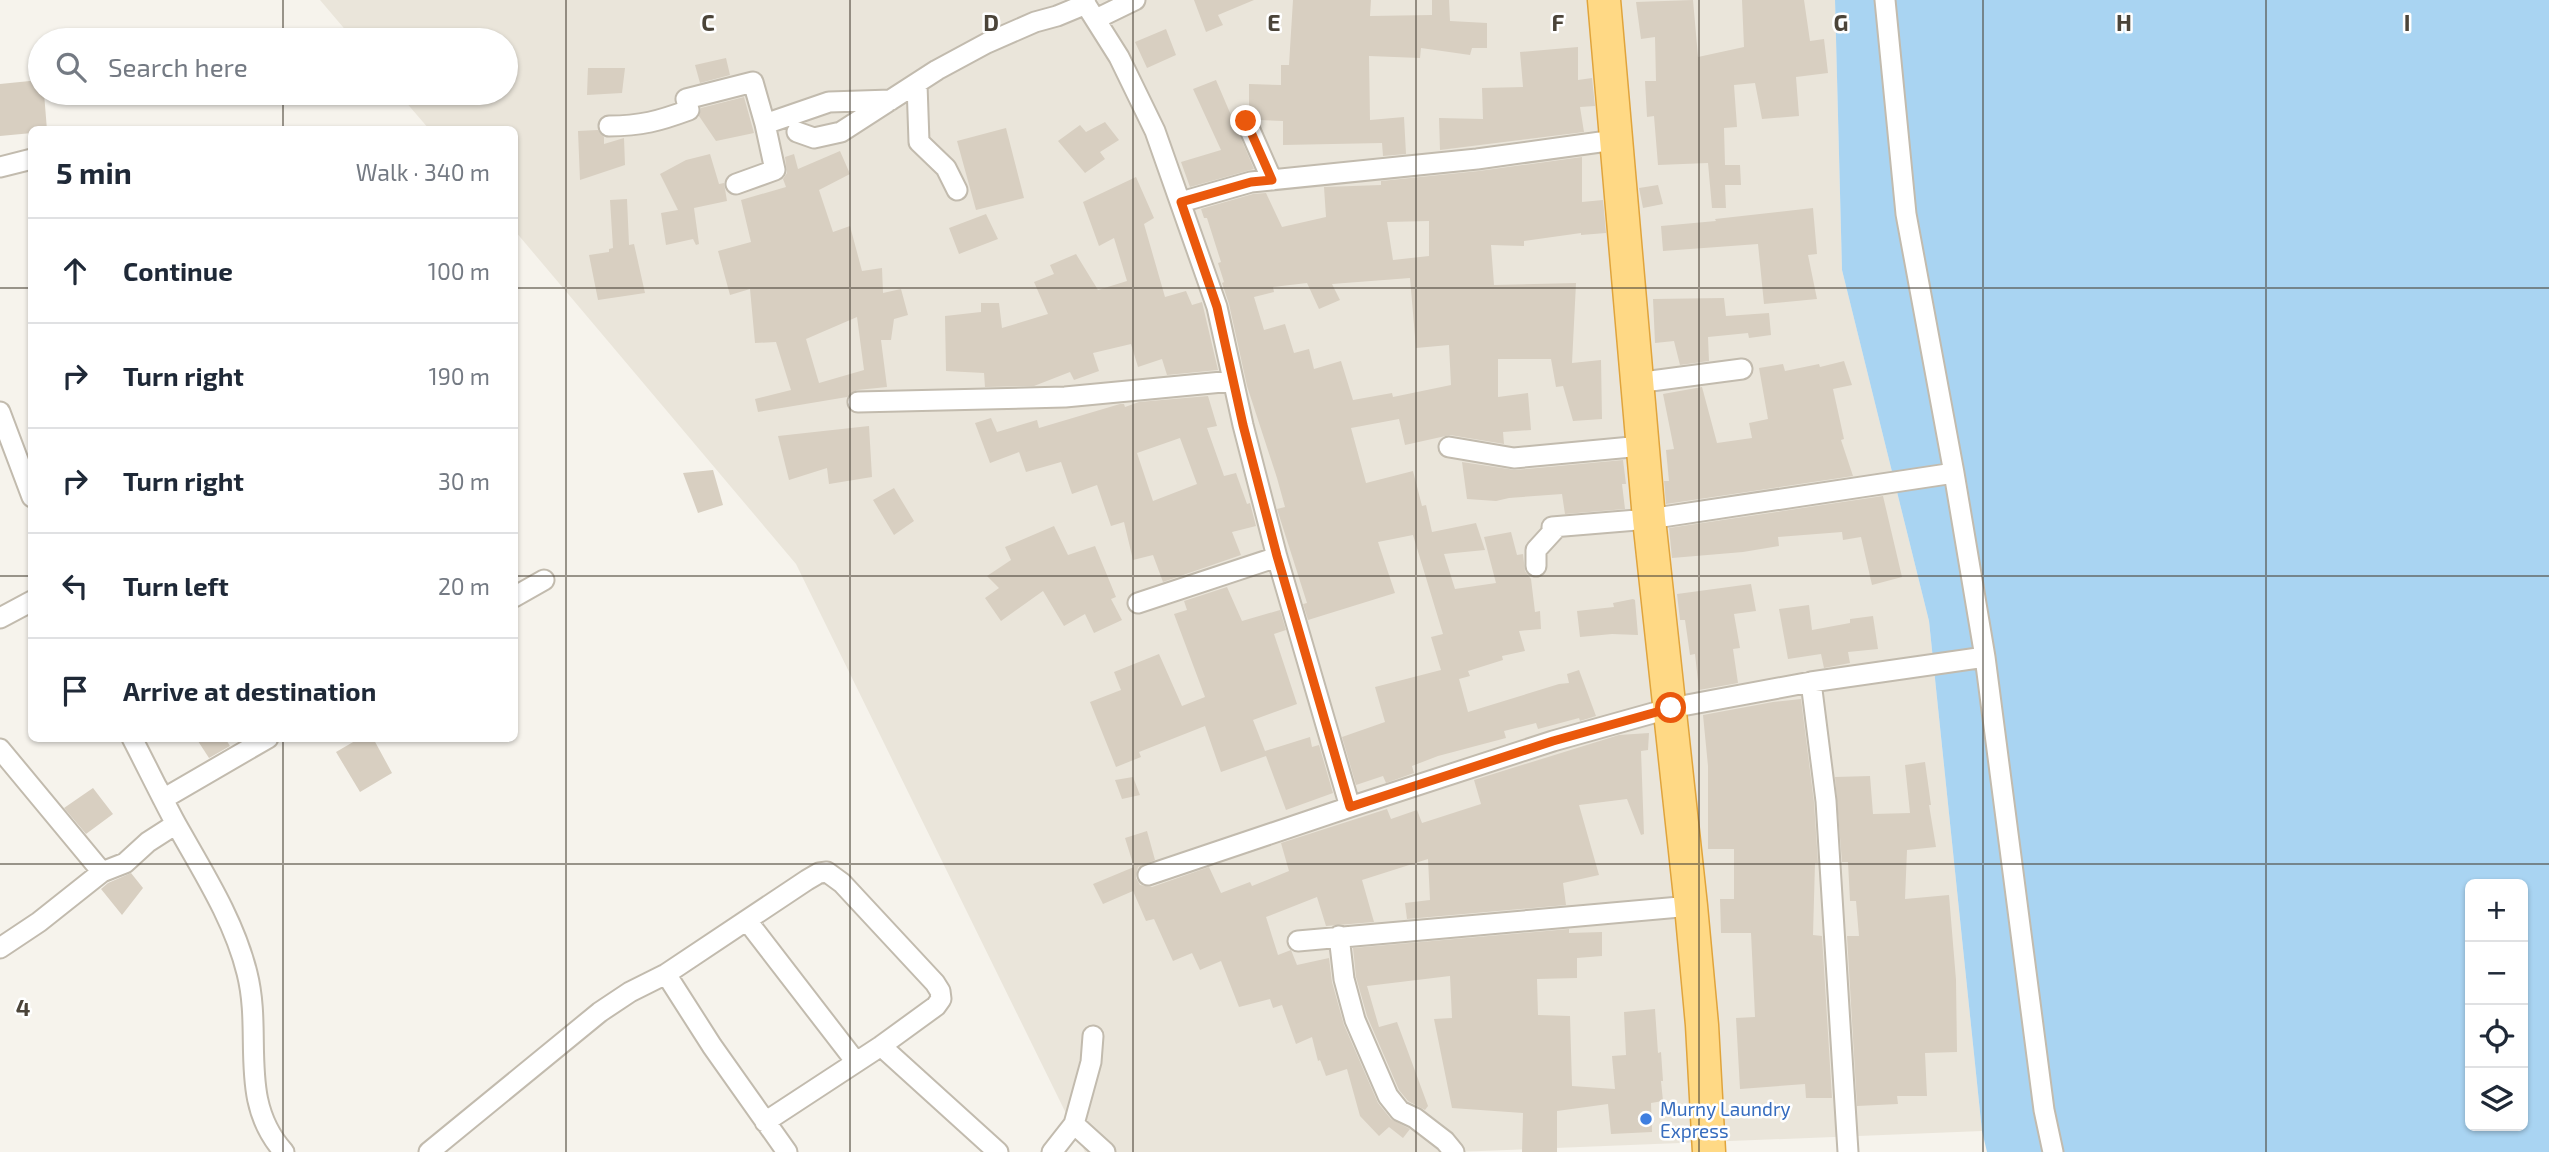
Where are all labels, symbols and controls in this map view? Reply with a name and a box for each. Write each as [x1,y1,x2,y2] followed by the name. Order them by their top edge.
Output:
[701,8,715,36] text: C
[983,8,999,36] text: D
[1267,8,1281,36] text: E
[1552,8,1565,36] text: F
[1834,8,1848,36] text: G
[2116,8,2132,36] text: H
[2404,8,2410,36] text: I
[28,28,518,105] search box
[52,48,90,86] icon: search
[108,51,248,82] text: Search here
[1230,105,1261,136] route end
[56,154,132,190] text: 5 min
[356,158,490,186] text: Walk · 340 m
[56,252,94,290] icon: ahead
[123,255,233,286] text: Continue
[428,257,490,285] text: 100 m
[56,357,94,395] icon: right
[123,360,244,391] text: Turn right
[429,362,490,390] text: 190 m
[56,462,94,500] icon: right
[123,465,244,496] text: Turn right
[438,467,490,495] text: 30 m
[56,567,94,605] icon: left
[123,570,229,601] text: Turn left
[438,572,490,600] text: 20 m
[56,672,94,710] icon: arrive
[123,675,376,706] text: Arrive at destination
[1655,692,1686,723] route start
[2465,879,2528,1131] map controls
[2465,879,2528,942] button: +
[2465,942,2528,1005] button: −
[16,993,30,1021] text: 4
[2465,1005,2528,1068] button: locate
[2465,1068,2528,1131] button: layers
[1660,1097,1791,1142] place label: Murny Laundry Express
[1638,1111,1654,1127] marker: Murny Laundry Express

